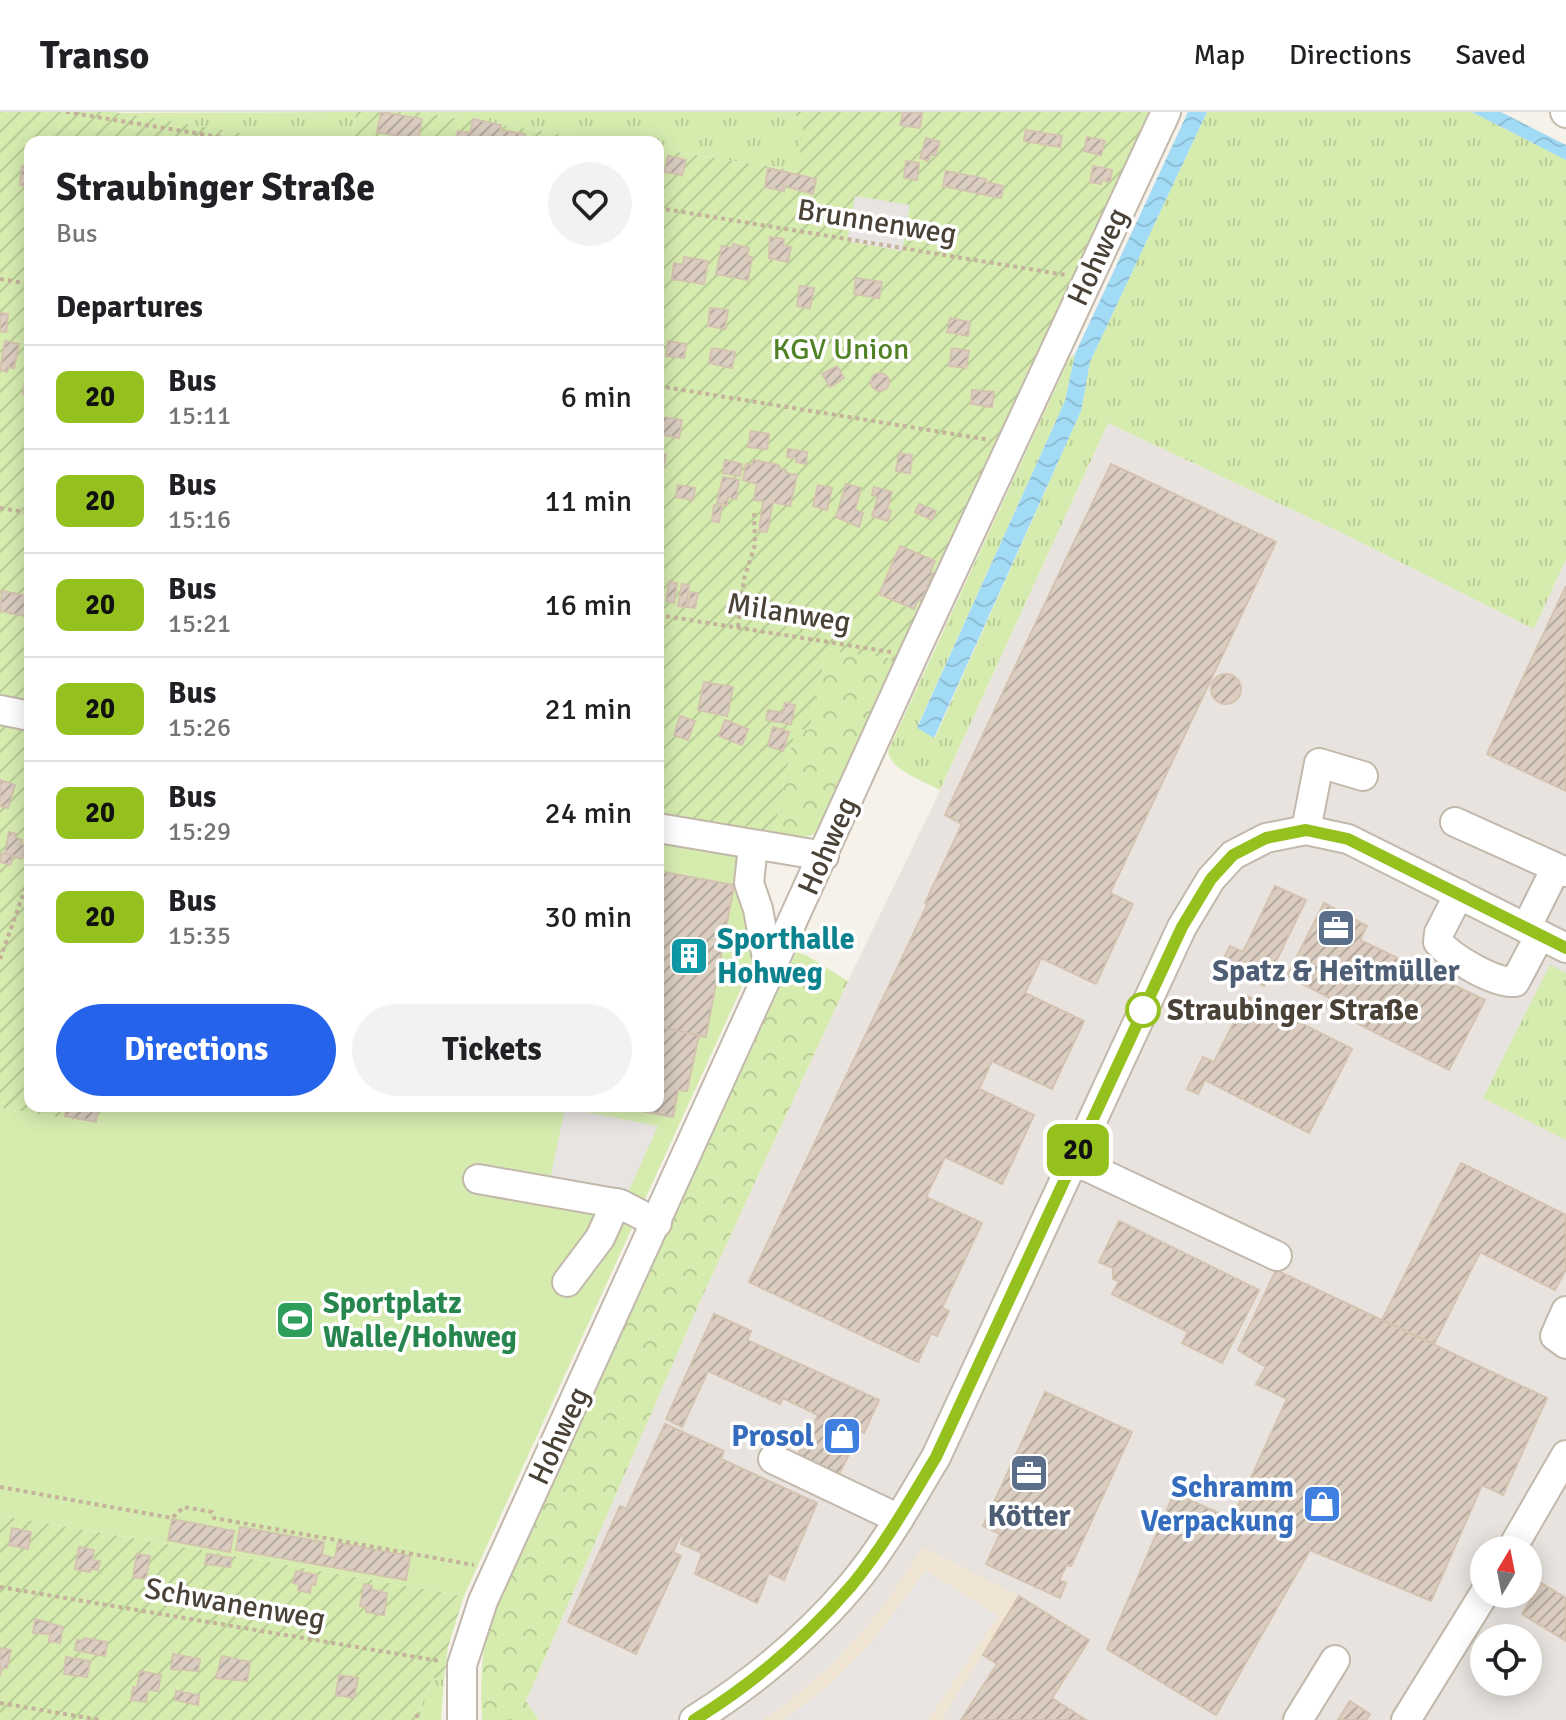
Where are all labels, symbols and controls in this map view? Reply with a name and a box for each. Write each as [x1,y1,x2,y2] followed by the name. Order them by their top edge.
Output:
[40,32,149,79] text: Transo
[1193,38,1245,72] text: Map
[1289,38,1411,72] text: Directions
[1455,38,1526,72] text: Saved
[548,162,632,246] button: heart
[56,164,375,211] text: Straubinger Straße
[795,191,959,253] street label: Brunnenweg
[1059,202,1137,312] street label: Hohweg
[56,218,97,250] text: Bus
[56,289,203,326] text: Departures
[773,331,909,368] park label: KGV Union
[168,363,216,400] text: Bus
[561,379,632,416] text: 6 min
[85,380,115,414] text: 20
[168,400,231,432] text: 15:11
[168,467,216,504] text: Bus
[545,483,632,520] text: 11 min
[85,484,115,518] text: 20
[168,504,231,536] text: 15:16
[168,571,216,608] text: Bus
[725,585,853,641] street label: Milanweg
[545,587,632,624] text: 16 min
[85,588,115,622] text: 20
[168,608,231,640] text: 15:21
[168,675,216,712] text: Bus
[545,691,632,728] text: 21 min
[85,692,115,726] text: 20
[168,712,231,744] text: 15:26
[168,779,216,816] text: Bus
[790,791,866,901] street label: Hohweg
[545,795,632,832] text: 24 min
[85,796,115,830] text: 20
[168,816,231,848] text: 15:29
[168,883,216,920] text: Bus
[545,899,632,936] text: 30 min
[85,900,115,934] text: 20
[1315,907,1357,949] office icon: Spatz & Heitmüller
[168,920,231,952] text: 15:35
[717,921,855,992] place label: Sporthalle Hohweg
[668,935,710,977] building icon: Sporthalle Hohweg
[1212,953,1460,990] place label: Spatz & Heitmüller
[1167,992,1419,1029] place label: Straubinger Straße
[1126,993,1160,1027] marker: Straubinger Straße
[56,1004,336,1096] button: Directions
[352,1004,632,1096] button: Tickets
[1042,1124,1114,1176] line badge: 20
[1063,1133,1093,1167] text: 20
[323,1285,517,1356] place label: Sportplatz Walle/Hohweg
[274,1299,316,1341] sports icon: Sportplatz Walle/Hohweg
[520,1381,598,1491] street label: Hohweg
[821,1415,863,1457] shop icon: Prosol
[731,1418,814,1455] place label: Prosol
[1008,1452,1050,1494] office icon: Kötter
[1141,1469,1294,1540] place label: Schramm Verpackung
[1301,1483,1343,1525] shop icon: Schramm Verpackung
[988,1498,1071,1535] place label: Kötter
[1470,1536,1542,1608] north arrow
[1470,1536,1542,1696] map controls
[142,1570,328,1638] street label: Schwanenweg
[1470,1624,1542,1696] button: locate

